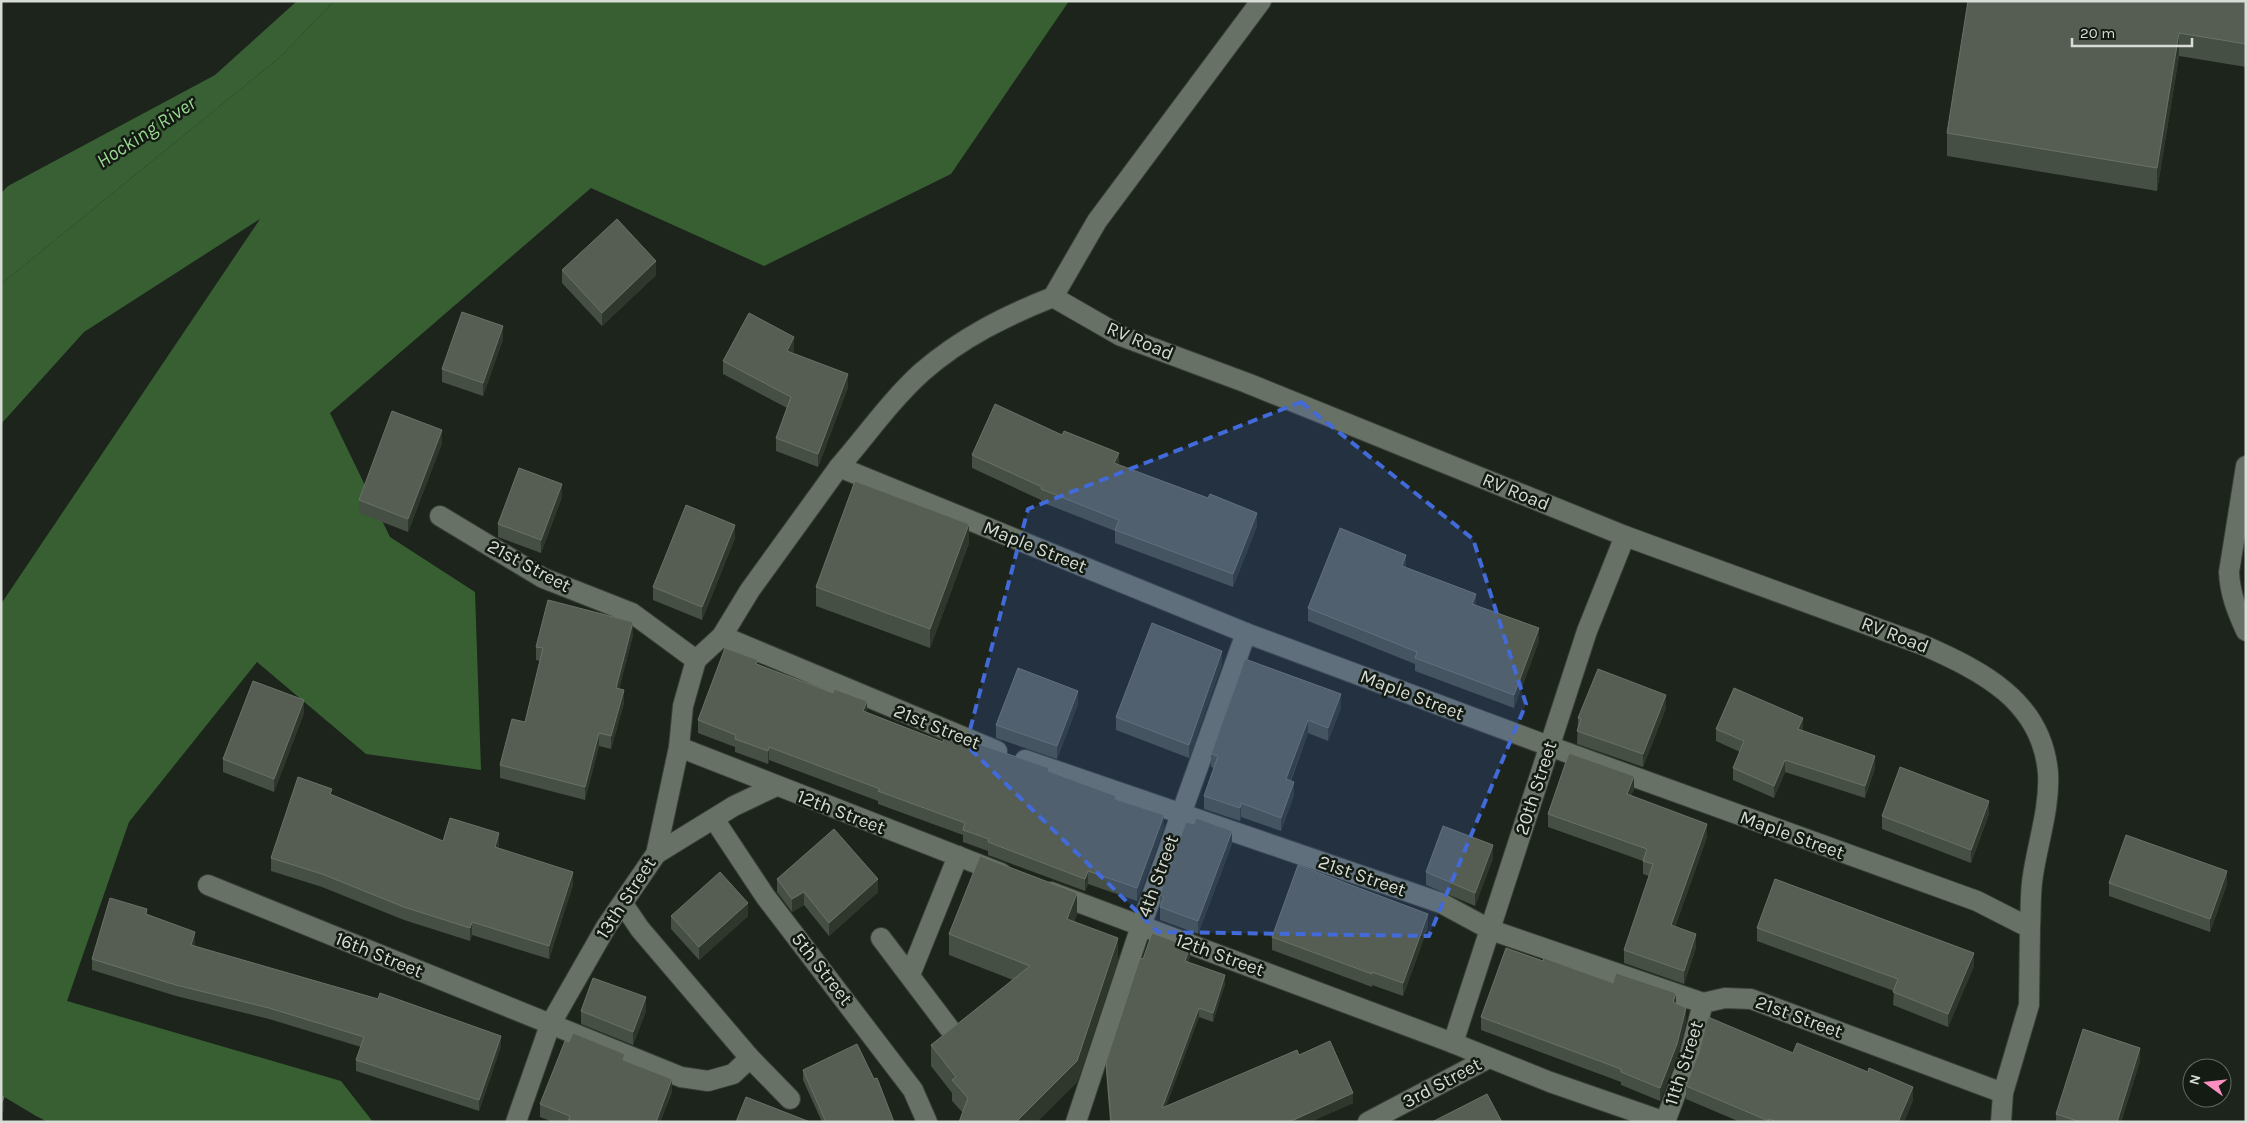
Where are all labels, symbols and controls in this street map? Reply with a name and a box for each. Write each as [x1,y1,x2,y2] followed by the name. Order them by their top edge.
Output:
[2072,15,2192,47] scale bar
[2080,24,2115,42] text: 20 m
[92,91,201,173] water label: Hocking River
[1103,317,1177,365] street label: RV Road
[1479,469,1553,515] street label: RV Road
[980,516,1090,578] street label: Maple Street
[484,535,574,597] street label: 21st Street
[1858,612,1932,658] street label: RV Road
[1357,665,1467,725] street label: Maple Street
[891,700,983,754] street label: 21st Street
[1510,738,1562,838] street label: 20th Street
[794,785,888,839] street label: 12th Street
[1737,806,1847,864] street label: Maple Street
[1133,832,1183,920] street label: 4th Street
[1315,851,1409,901] street label: 21st Street
[592,853,660,943] street label: 13th Street
[332,927,426,983] street label: 16th Street
[787,928,857,1010] street label: 5th Street
[1173,929,1267,981] street label: 12th Street
[1752,991,1846,1043] street label: 21st Street
[1660,1018,1708,1108] street label: 11th Street
[1399,1053,1485,1113] street label: 3rd Street
[2182,1058,2232,1108] north arrow
[2185,1073,2204,1087] text: N

